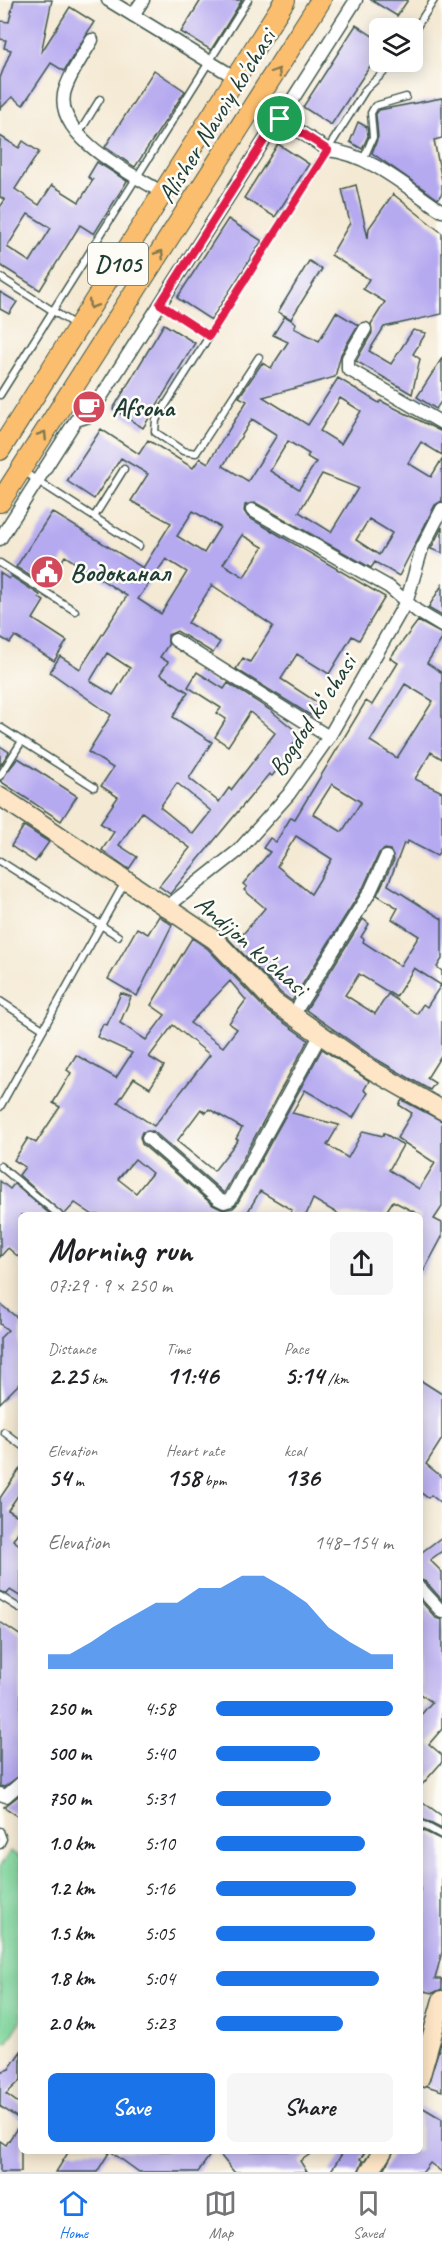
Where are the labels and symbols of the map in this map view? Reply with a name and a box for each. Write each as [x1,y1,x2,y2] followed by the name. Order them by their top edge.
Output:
[150,20,285,209] street label: Alisher Navoiy ko'chasi
[269,68,281,78] one-way arrow
[254,93,305,144] pin
[88,243,148,285] road number: D105
[153,250,164,261] one-way arrow
[88,299,100,309] one-way arrow
[71,389,107,425] cafe icon: Afsona
[112,391,177,424] place label: Afsona
[36,431,47,442] one-way arrow
[29,554,65,590] public building icon: Водоканал
[70,556,172,589] place label: Водоканал
[261,646,366,782] street label: Bogdod koʻchasi
[188,887,318,1006] street label: Andijon ko'chasi

